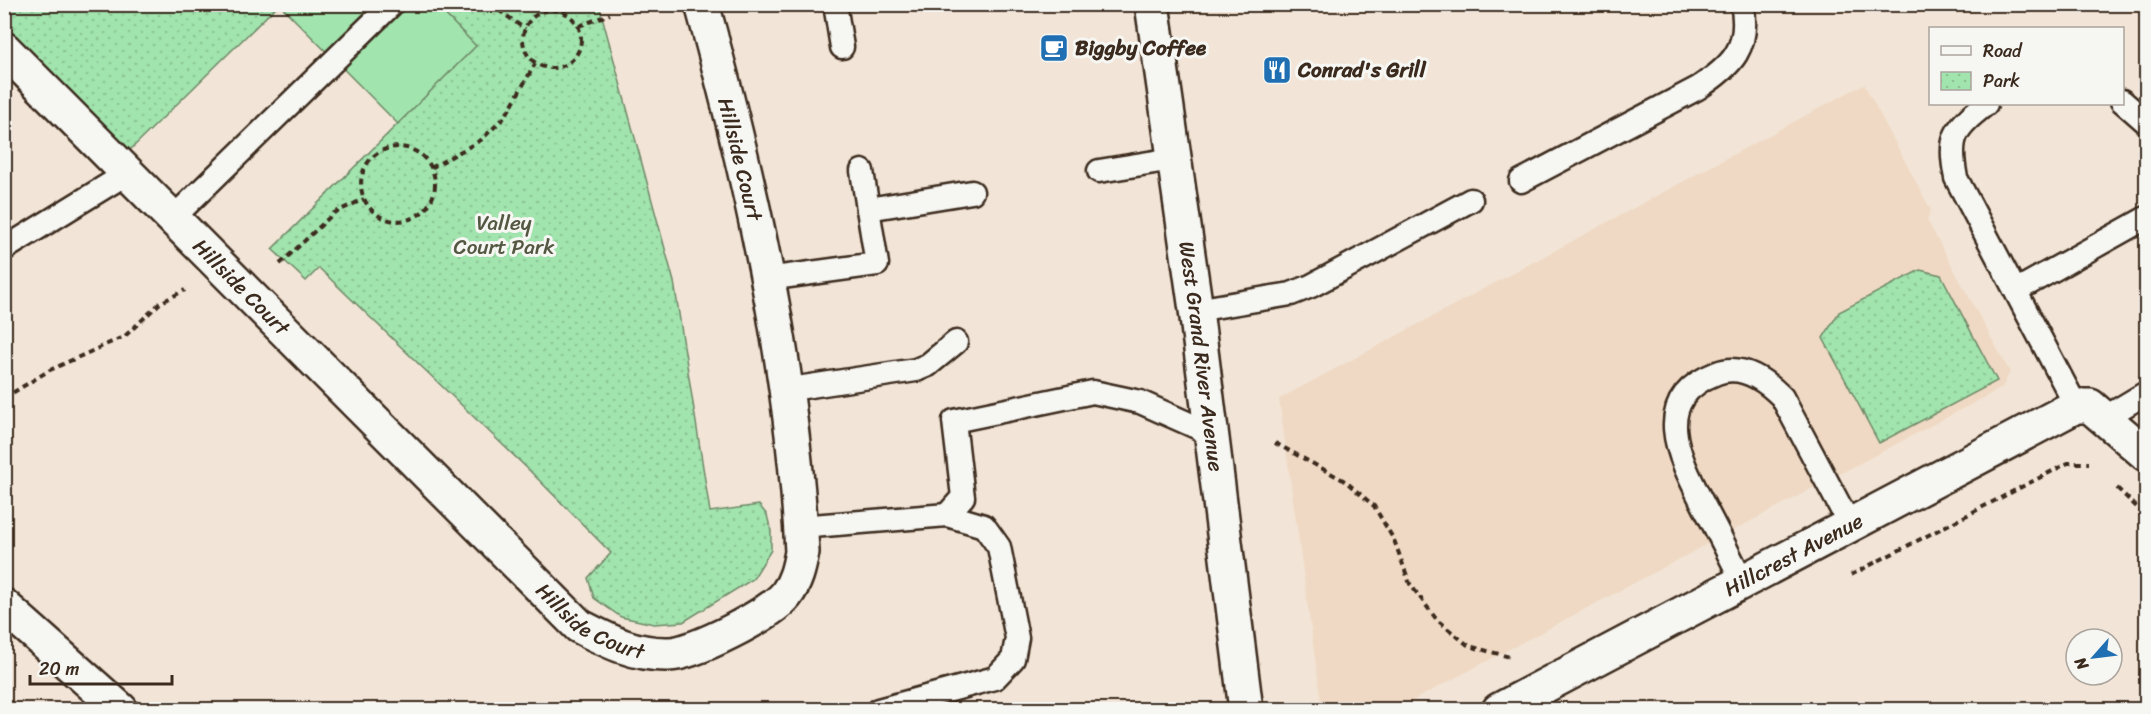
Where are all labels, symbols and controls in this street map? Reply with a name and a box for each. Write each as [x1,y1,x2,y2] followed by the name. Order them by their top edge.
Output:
[1929,27,2124,105] legend
[1075,29,1207,67] place label: Biggby Coffee
[1038,32,1070,64] cafe icon: Biggby Coffee
[1983,35,2023,67] text: Road
[1297,51,1427,89] place label: Conrad's Grill
[1261,54,1293,86] restaurant icon: Conrad's Grill
[1983,65,2020,97] text: Park
[706,93,774,226] street label: Hillside Court
[454,204,555,266] park label: Valley Court Park
[183,229,300,346] street label: Hillside Court
[1167,239,1235,474] street label: West Grand River Avenue
[1717,502,1870,607] street label: Hillcrest Avenue
[526,573,650,671] street label: Hillside Court
[2064,627,2124,687] north arrow
[30,648,172,686] scale bar
[2065,651,2097,676] text: N
[39,653,79,685] text: 20 m

